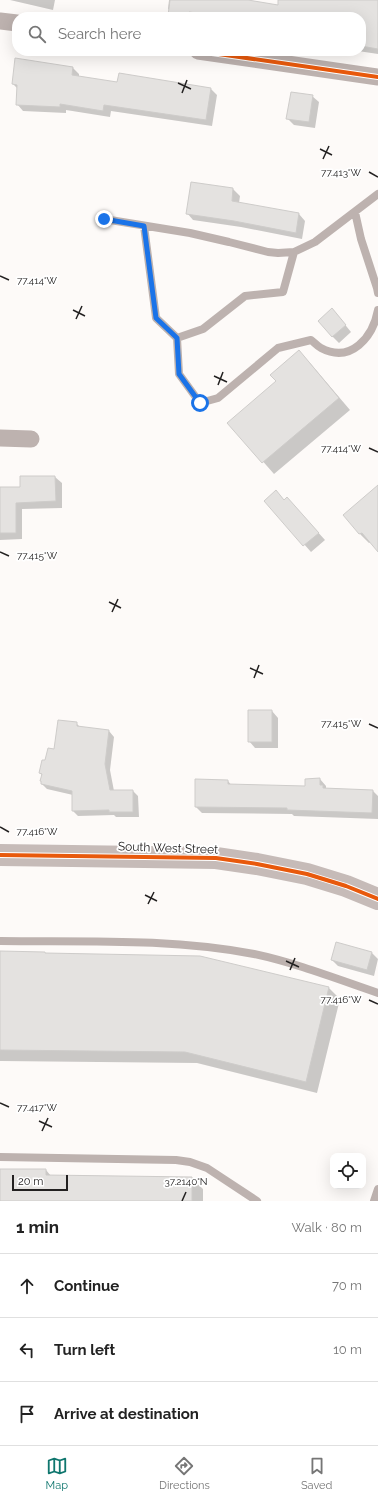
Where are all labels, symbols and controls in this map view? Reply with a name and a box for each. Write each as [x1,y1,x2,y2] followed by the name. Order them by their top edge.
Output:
[12,12,366,56] search box
[26,23,48,45] icon: search
[58,25,141,43] text: Search here
[321,167,361,178] text: 77.413°W
[95,210,113,228] route end
[17,275,58,286] text: 77.414°W
[191,394,209,412] route start
[321,443,362,454] text: 77.414°W
[17,550,58,561] text: 77.415°W
[321,718,362,729] text: 77.415°W
[17,826,58,837] text: 77.416°W
[118,839,218,857] street label: South West Street
[321,994,362,1005] text: 77.416°W
[17,1102,58,1113] text: 77.417°W
[330,1153,366,1189] map controls
[330,1153,366,1189] button: locate
[12,1173,68,1192] scale bar
[18,1175,43,1188] text: 20 m
[164,1176,208,1187] text: 37.2140°N
[16,1217,59,1237] text: 1 min
[292,1220,362,1235] text: Walk · 80 m
[16,1275,38,1297] icon: ahead
[54,1277,119,1295] text: Continue
[332,1278,362,1293] text: 70 m
[16,1339,38,1361] icon: left
[54,1341,115,1359] text: Turn left
[333,1342,362,1357] text: 10 m
[16,1403,38,1425] icon: arrive
[54,1405,199,1423] text: Arrive at destination
[46,1455,68,1492] tab: Map
[159,1455,210,1492] tab: Directions
[301,1455,332,1492] tab: Saved

